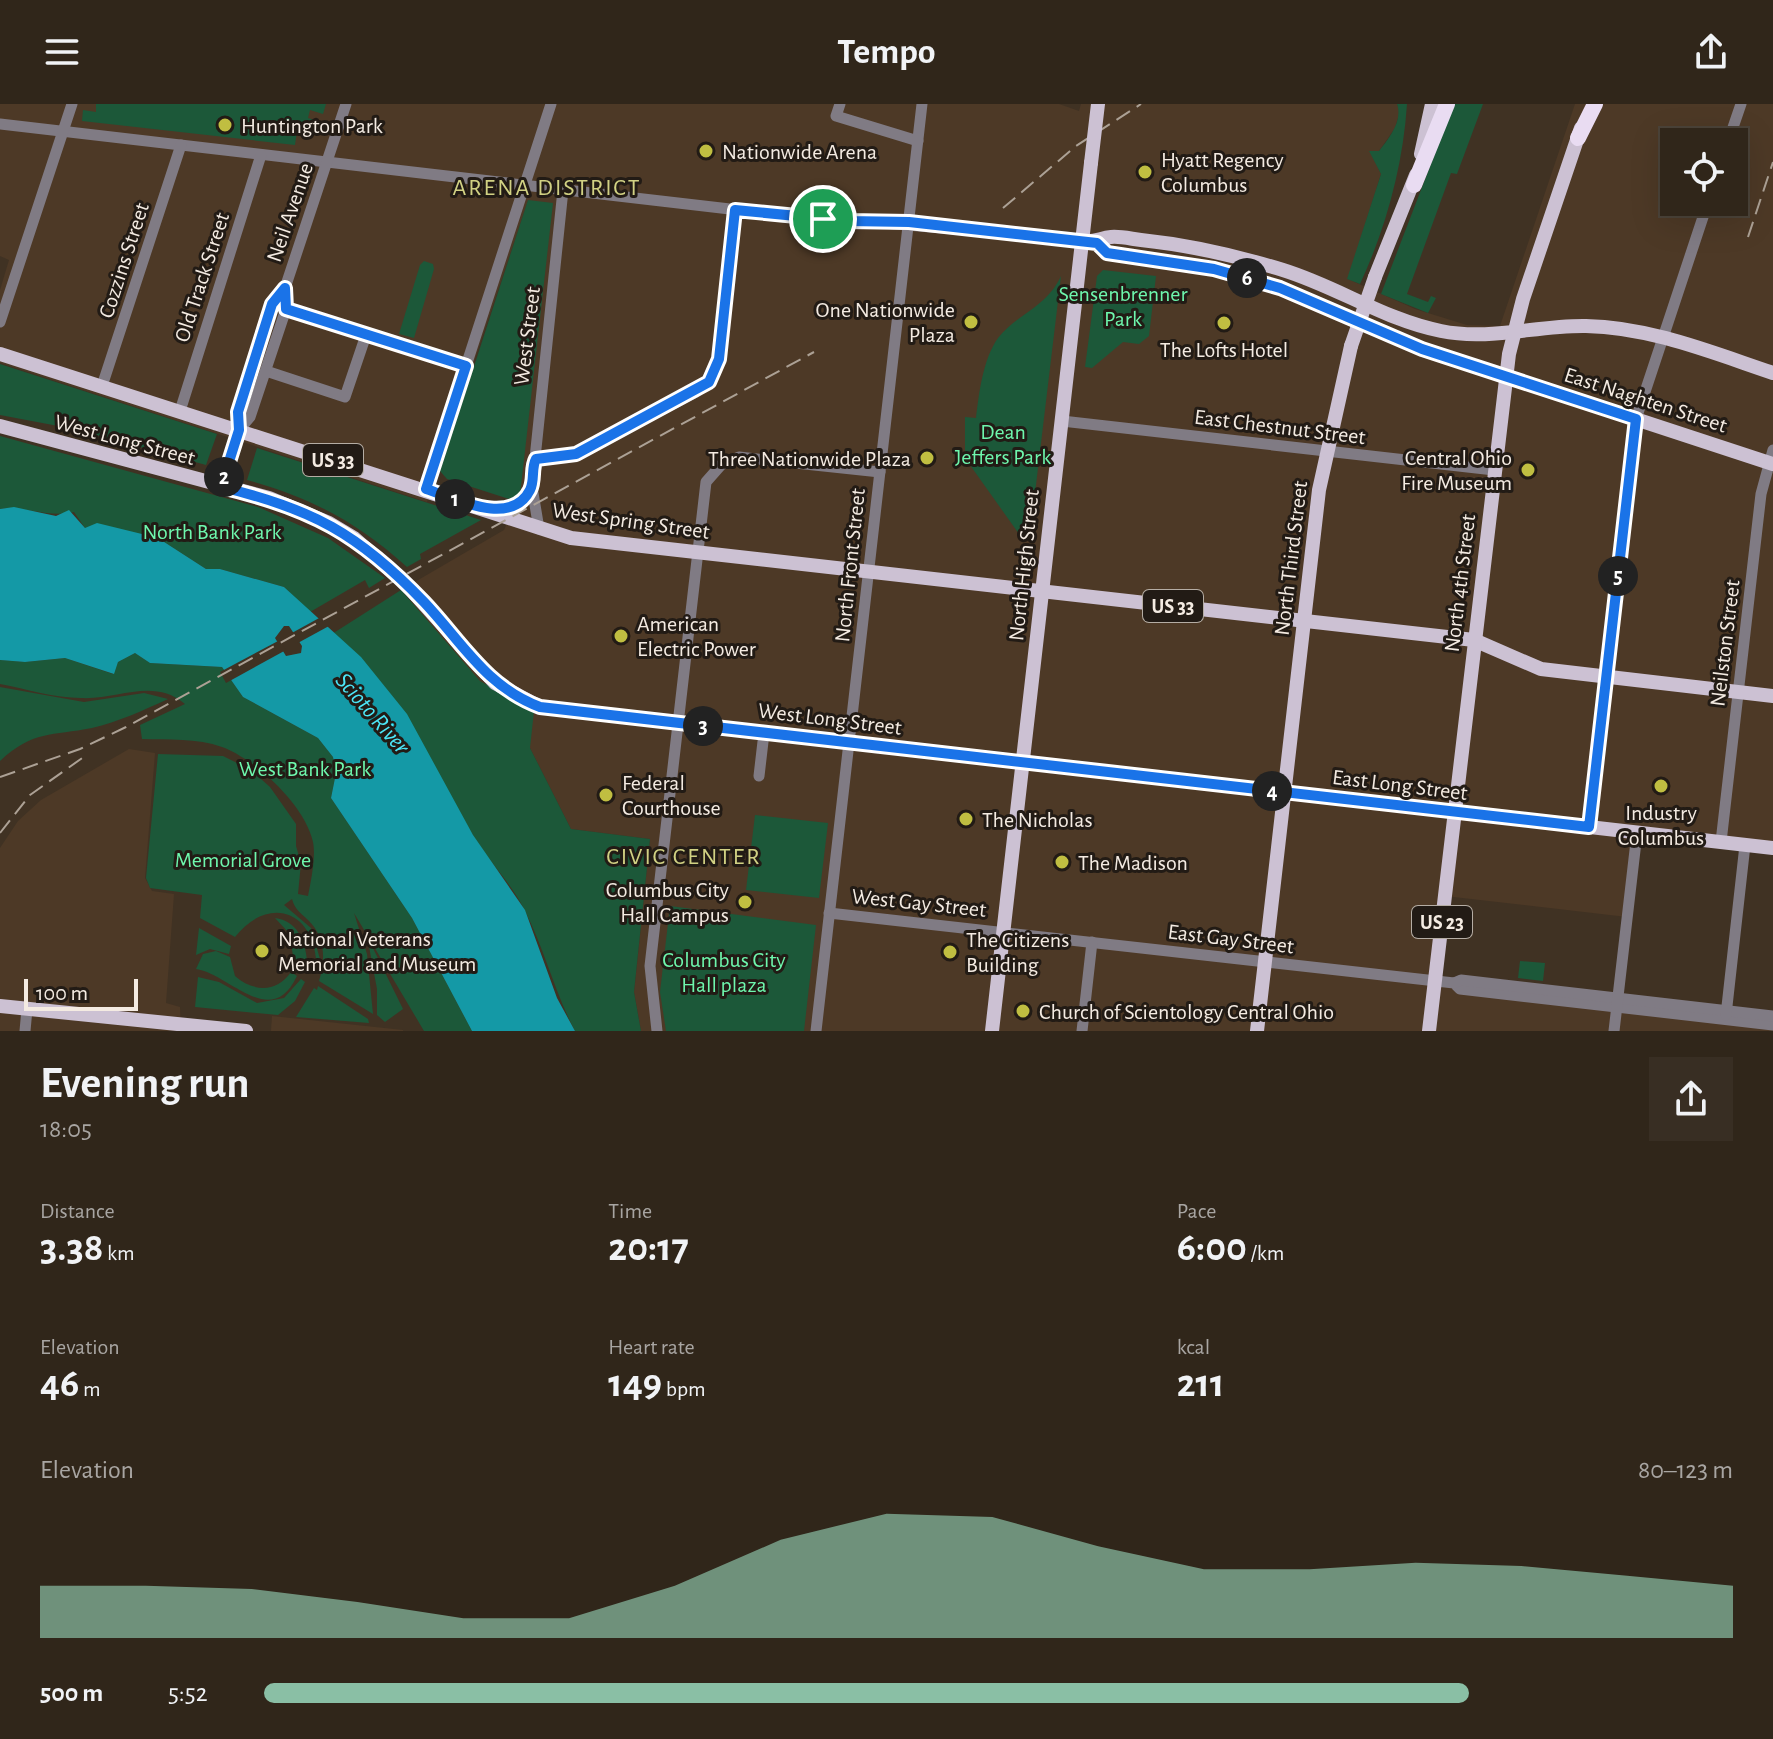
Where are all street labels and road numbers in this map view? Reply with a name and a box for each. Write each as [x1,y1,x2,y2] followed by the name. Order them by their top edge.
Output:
[263,160,317,265] street label: Neil Avenue
[95,200,153,321] street label: Cozzins Street
[171,210,233,345] street label: Old Track Street
[510,285,544,387] street label: West Street
[1562,363,1730,437] street label: East Naghten Street
[1193,406,1367,448] street label: East Chestnut Street
[52,411,197,469] street label: West Long Street
[303,444,363,476] road number: US 33
[1271,480,1311,637] street label: North Third Street
[831,487,869,643] street label: North Front Street
[1005,488,1043,642] street label: North High Street
[551,499,711,543] street label: West Spring Street
[1441,513,1479,653] street label: North 4th Street
[1706,578,1744,708] street label: Neilston Street
[1143,590,1203,622] road number: US 33
[757,699,903,739] street label: West Long Street
[1331,766,1469,804] street label: East Long Street
[850,885,987,921] street label: West Gay Street
[1412,906,1472,938] road number: US 23
[1167,920,1295,958] street label: East Gay Street

